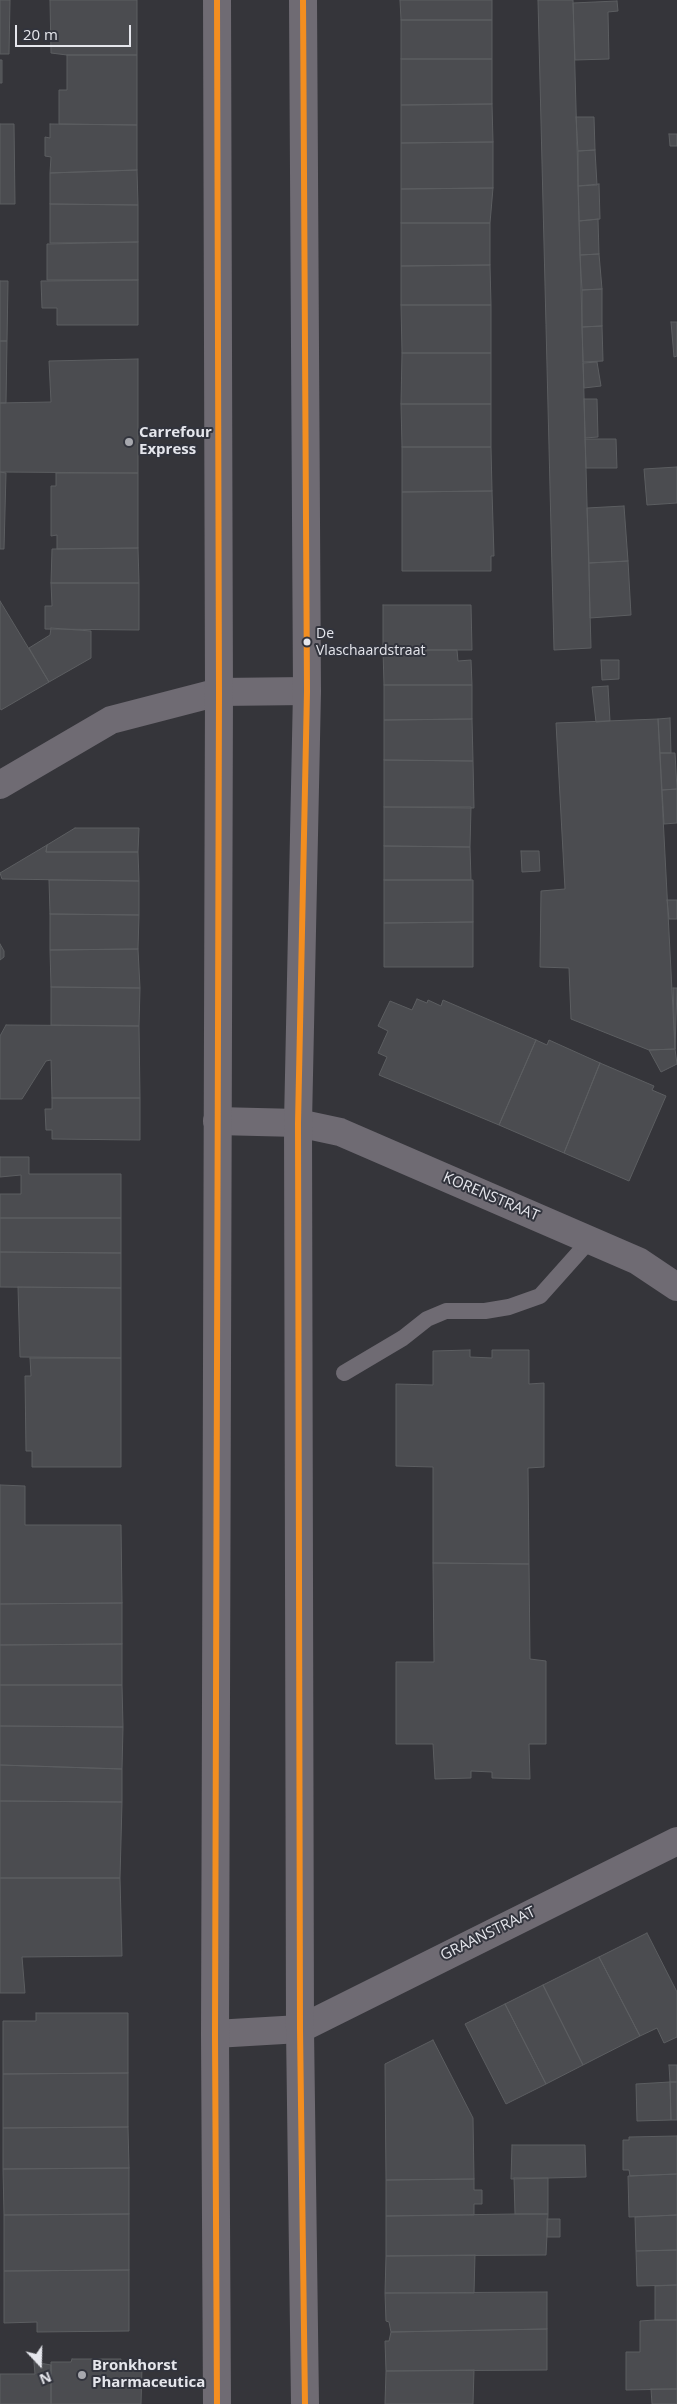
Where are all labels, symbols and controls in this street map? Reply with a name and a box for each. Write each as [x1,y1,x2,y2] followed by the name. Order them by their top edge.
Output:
[18,15,134,47] scale bar
[23,24,58,44] text: 20 m
[139,424,212,459] place label: Carrefour Express
[123,436,135,448] marker: Carrefour Express
[316,626,425,658] place label: De Vlaschaardstraat
[302,637,312,647] marker: De Vlaschaardstraat
[440,1169,542,1225] street label: KORENSTRAAT
[438,1903,538,1965] street label: GRAANSTRAAT
[15,2339,65,2389] north arrow
[92,2357,205,2392] place label: Bronkhorst Pharmaceutica
[37,2368,54,2389] text: N
[76,2369,88,2381] marker: Bronkhorst Pharmaceutica

